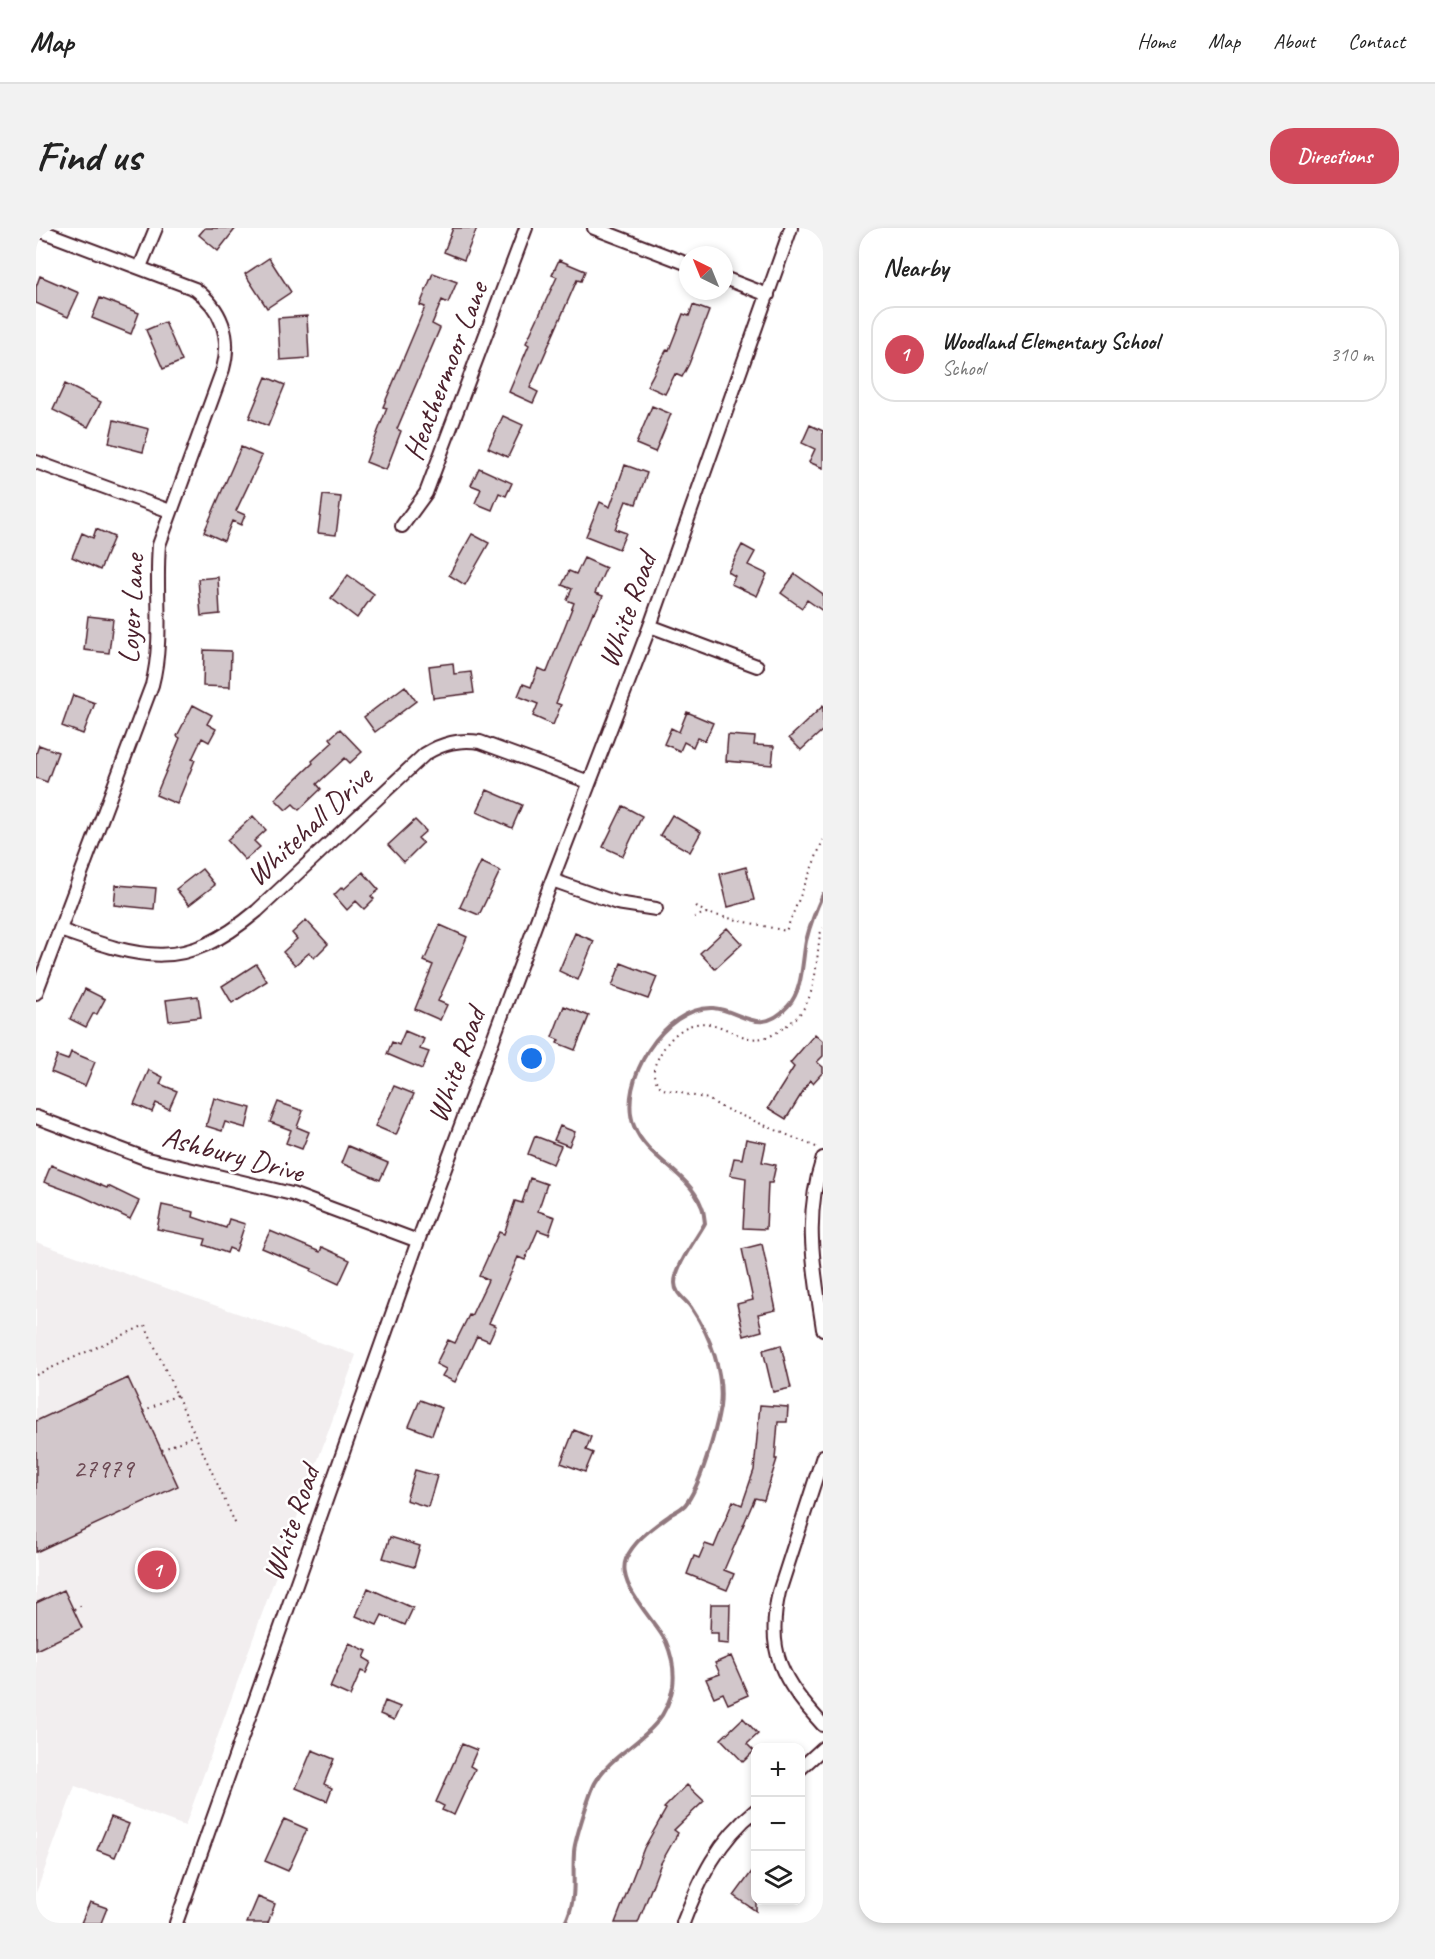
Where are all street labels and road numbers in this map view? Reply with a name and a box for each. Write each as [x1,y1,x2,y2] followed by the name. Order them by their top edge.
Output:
[394,274,497,465] street label: Heathermoor Lane
[589,543,667,673] street label: White Road
[109,551,153,665] street label: Loyer Lane
[238,756,382,894] street label: Whitehall Drive
[418,998,496,1128] street label: White Road
[158,1117,310,1192] street label: Ashbury Drive
[254,1456,330,1586] street label: White Road

